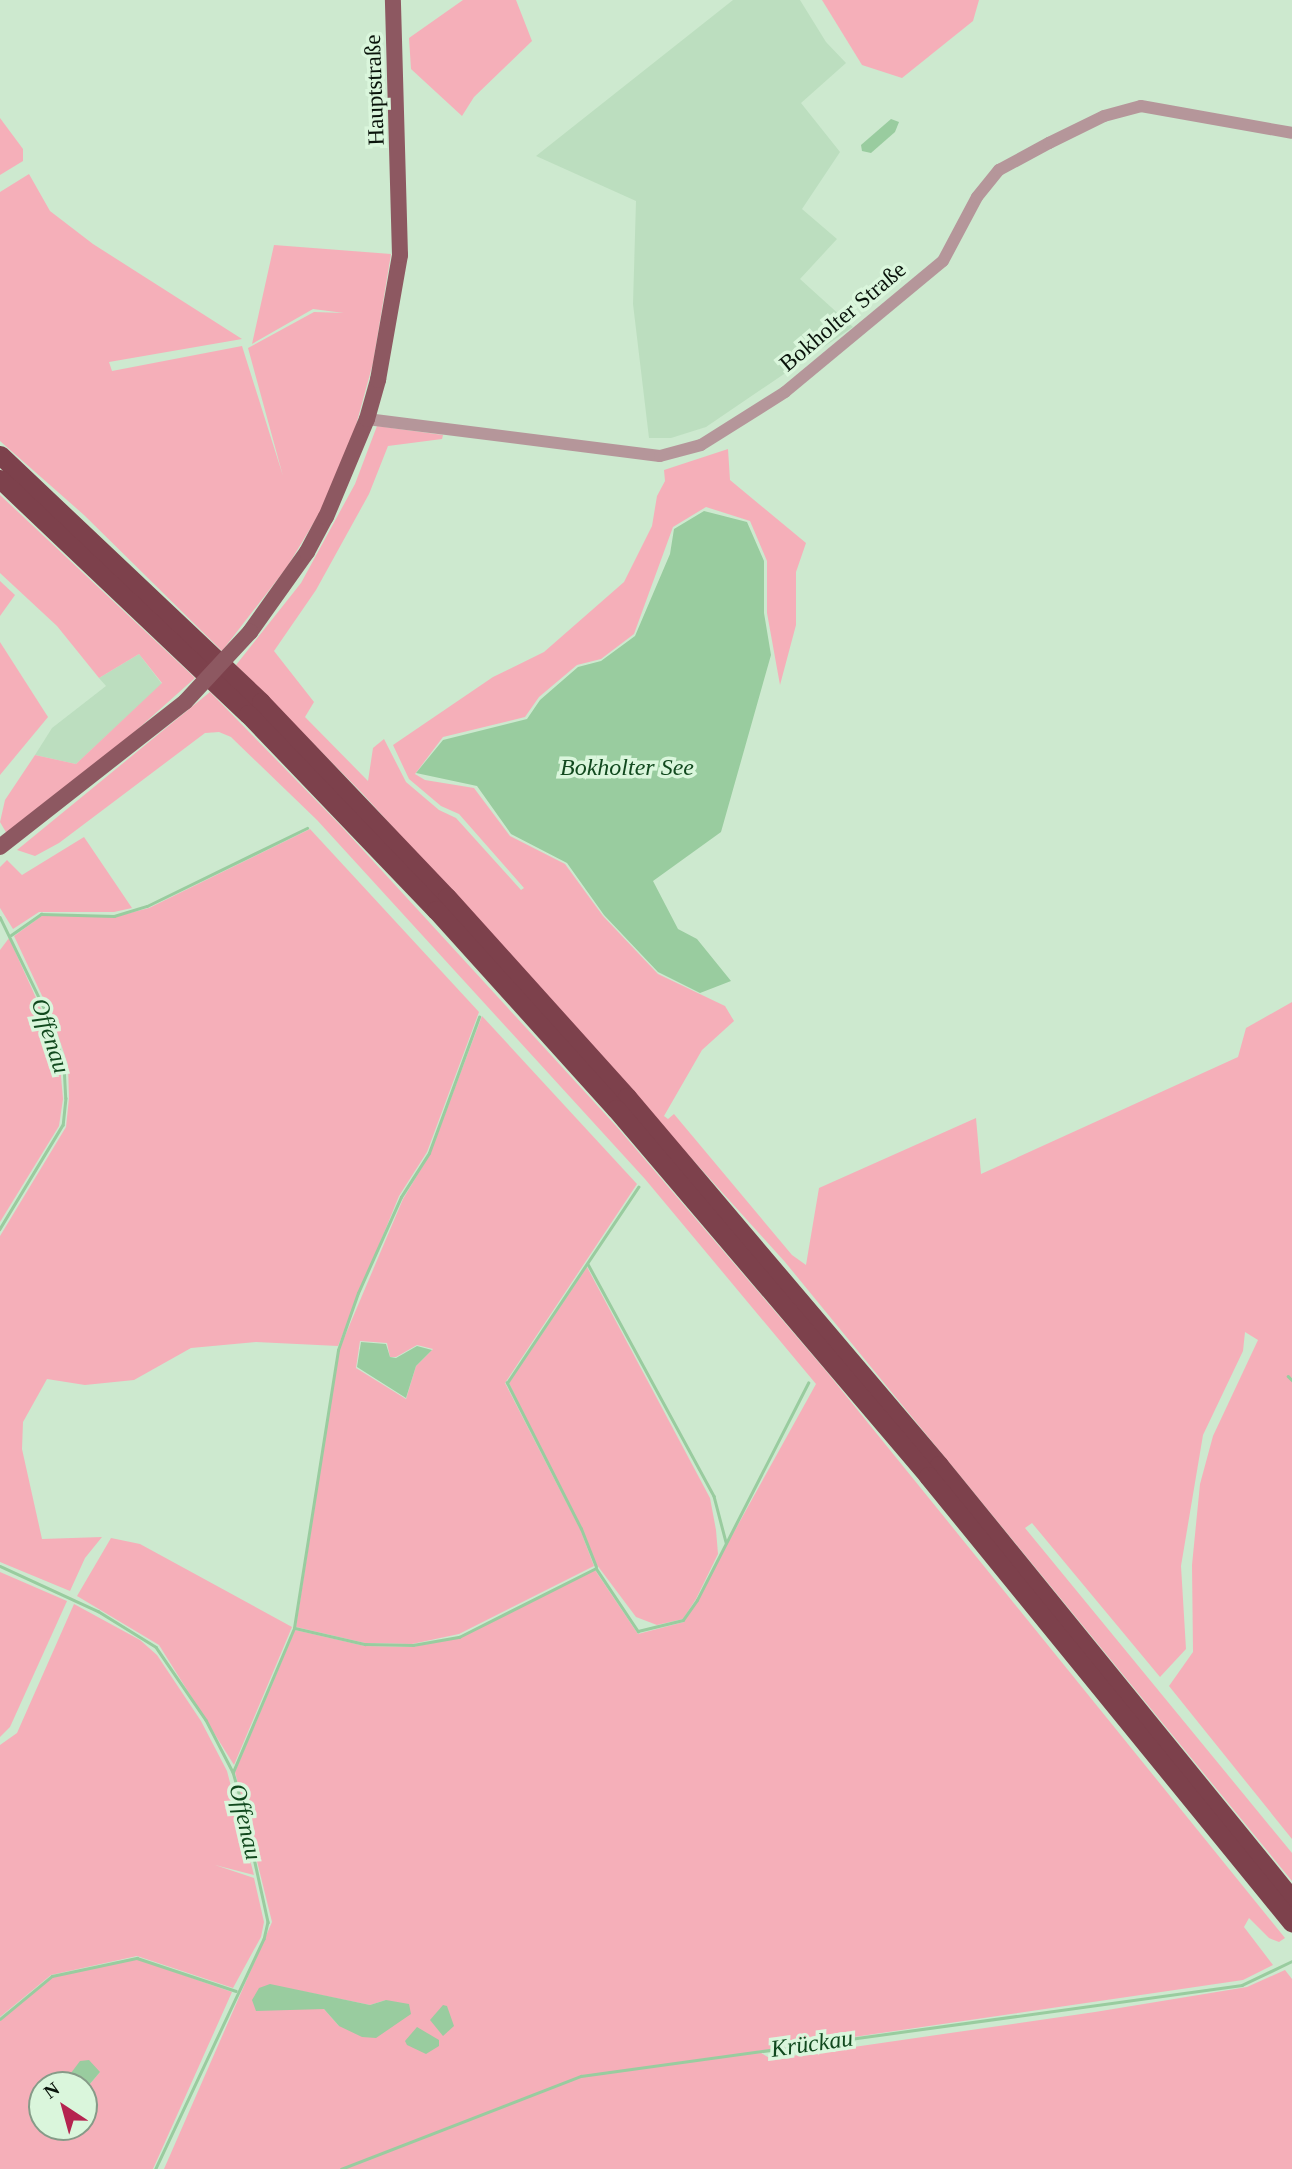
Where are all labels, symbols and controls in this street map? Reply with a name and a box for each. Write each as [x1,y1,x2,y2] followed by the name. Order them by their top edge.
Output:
[359,34,391,146] street label: Hauptstraße
[774,256,912,378] street label: Bokholter Straße
[560,754,694,782] water label: Bokholter See
[24,995,76,1077] water label: Offenau
[222,1781,268,1863] water label: Offenau
[769,2024,855,2064] water label: Krückau
[28,2071,98,2141] north arrow
[40,2078,63,2103] text: N

